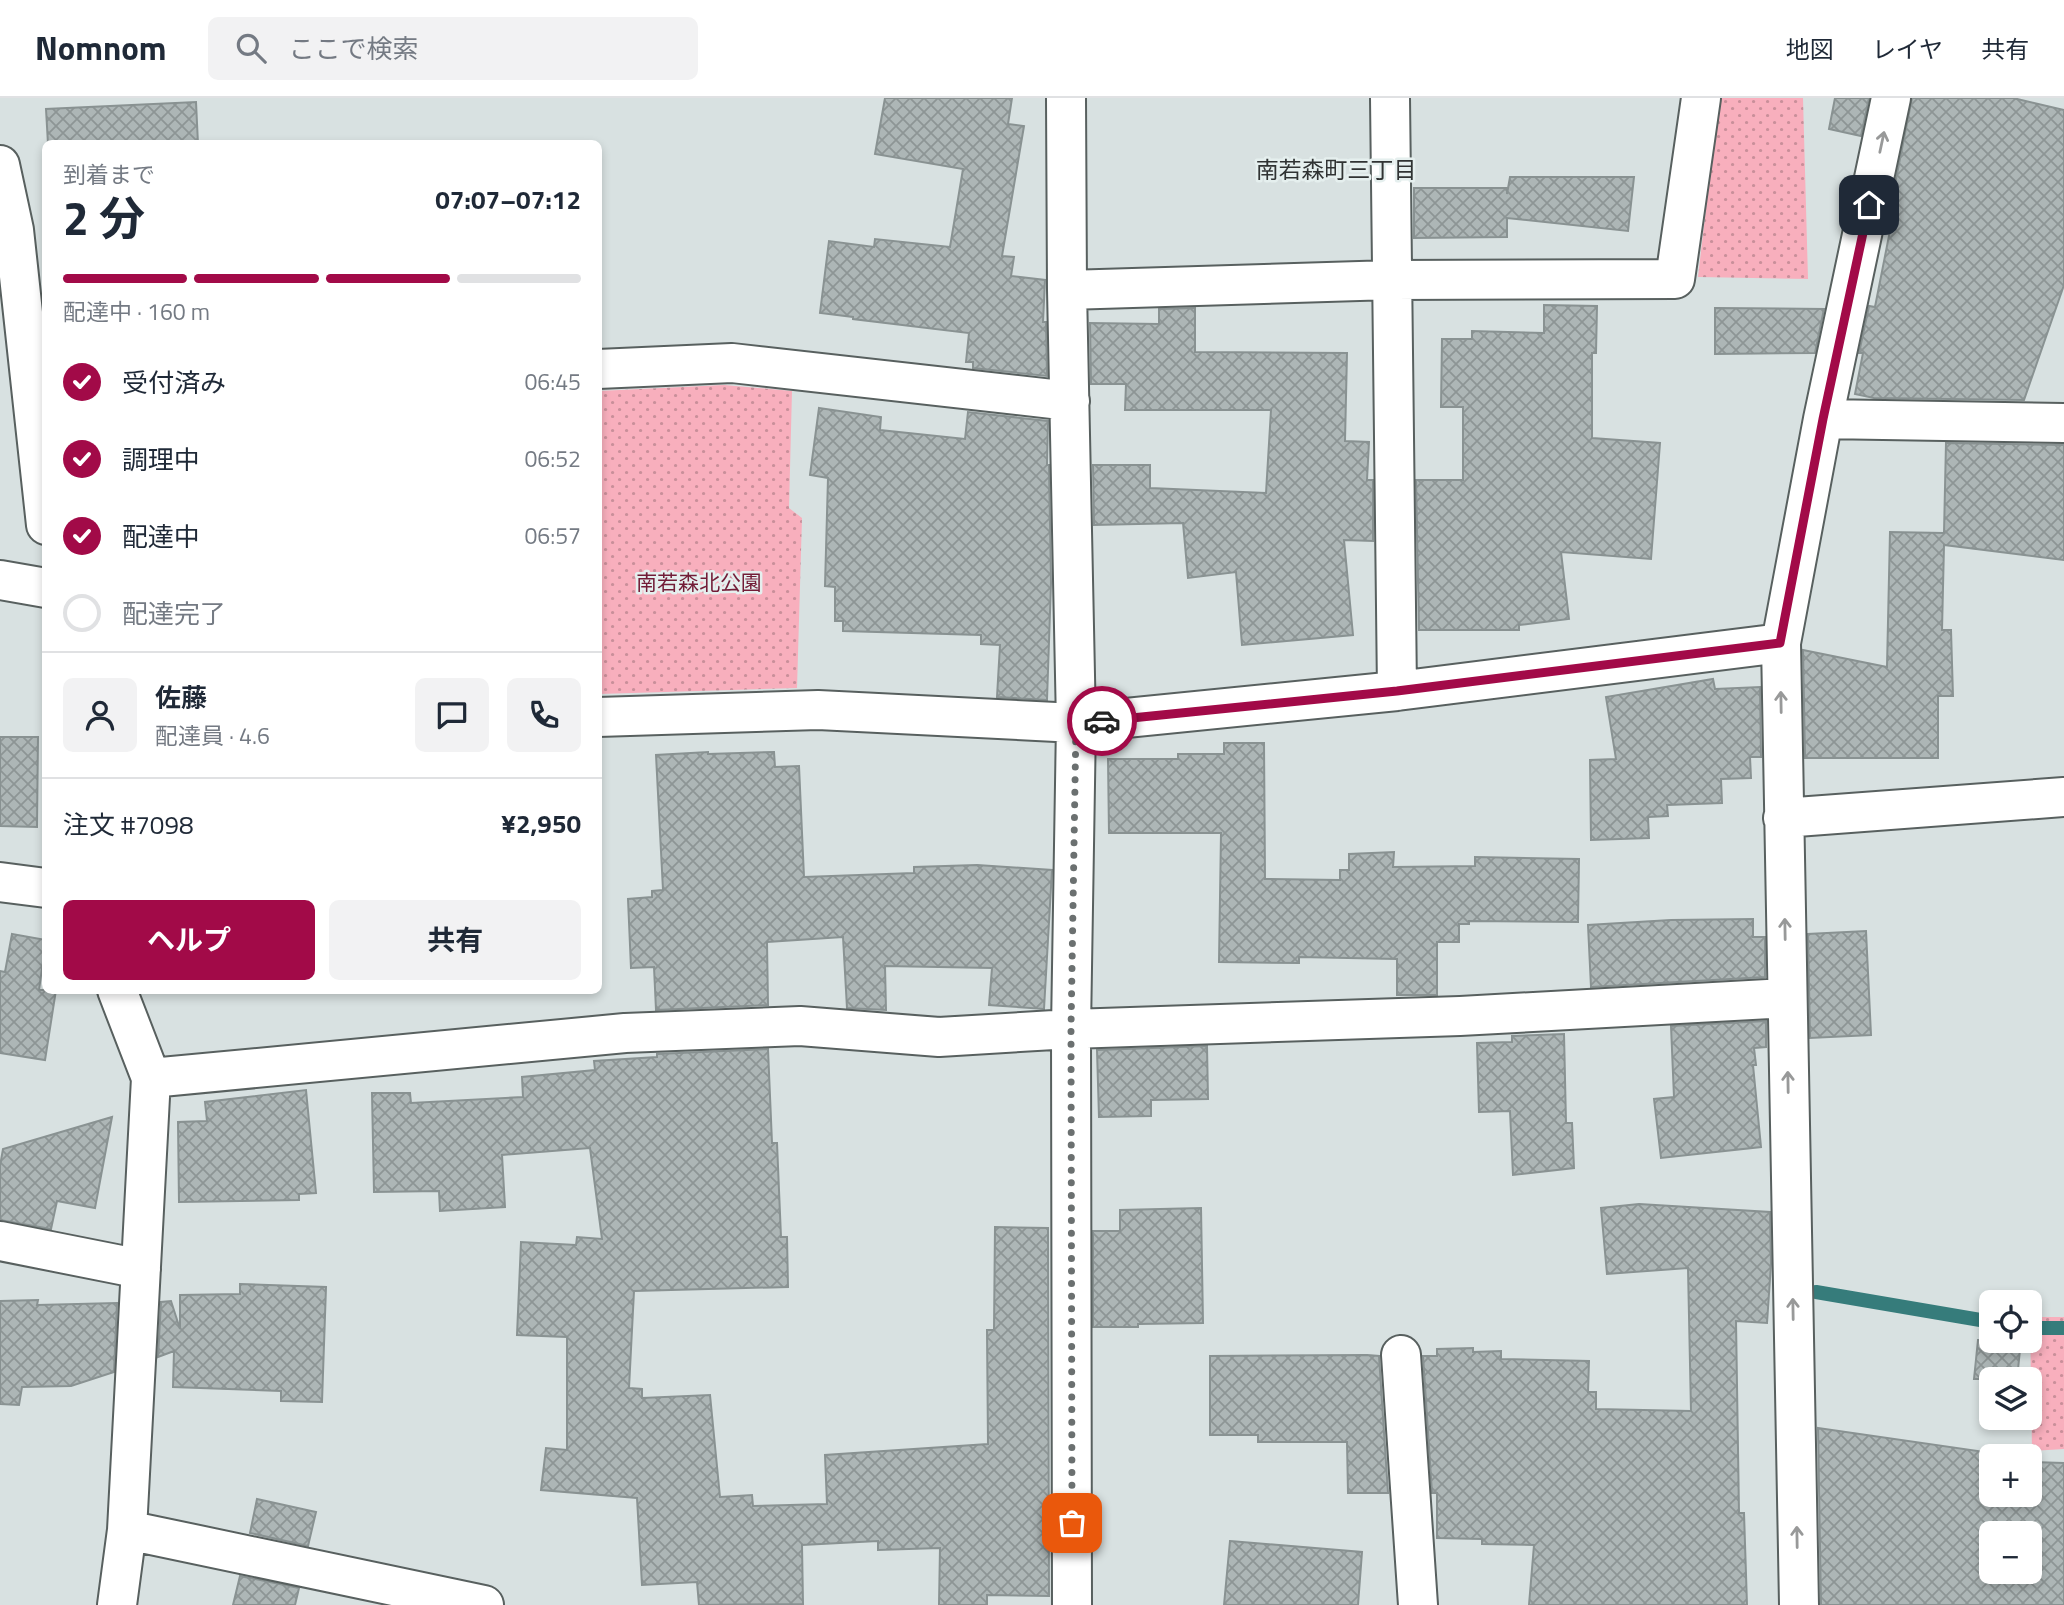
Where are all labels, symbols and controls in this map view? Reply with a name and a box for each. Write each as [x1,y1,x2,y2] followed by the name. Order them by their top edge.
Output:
[208,17,698,80] search box
[35,23,166,73] text: Nomnom
[232,29,270,67] icon: search
[288,29,418,68] text: ここで検索
[1786,31,1834,67] text: 地図
[1872,31,1943,67] text: レイヤ
[1981,31,2029,67] text: 共有
[1876,131,1890,154] one-way arrow
[1256,152,1417,187] district label: 南若森町三丁目
[63,157,155,192] text: 到着まで
[1839,175,1899,235] pin
[435,180,581,219] text: 07:07–07:12
[63,183,145,253] text: 2 分
[1850,186,1888,224] icon: home
[63,294,210,329] text: 配達中 · 160 m
[63,363,101,401] icon: check
[122,363,226,402] text: 受付済み
[524,364,581,399] text: 06:45
[63,440,101,478] icon: check
[122,440,200,479] text: 調理中
[524,441,581,476] text: 06:52
[63,517,101,555] icon: check
[122,517,200,556] text: 配達中
[524,518,581,553] text: 06:57
[636,566,762,598] park label: 南若森北公園
[122,594,226,633] text: 配達完了
[63,678,137,752] button: person
[155,678,207,717] text: 佐藤
[415,678,489,752] button: chat
[507,678,581,752] button: phone
[1067,686,1137,756] courier
[1775,691,1788,714] one-way arrow
[1083,702,1121,740] icon: car
[155,718,270,753] text: 配達員 · 4.6
[501,804,581,843] text: ¥2,950
[63,805,194,844] text: 注文 #7098
[63,900,315,980] button: ヘルプ
[329,900,581,980] button: 共有
[1779,918,1792,941] one-way arrow
[1782,1071,1795,1094] one-way arrow
[1979,1290,2042,1584] map controls
[1979,1290,2042,1353] button: locate
[1786,1298,1800,1321] one-way arrow
[1979,1367,2042,1430] button: layers
[1979,1444,2042,1507] button: +
[1042,1493,1102,1553] pin
[1053,1504,1091,1542] icon: bag
[1979,1521,2042,1584] button: −
[1791,1526,1804,1549] one-way arrow

